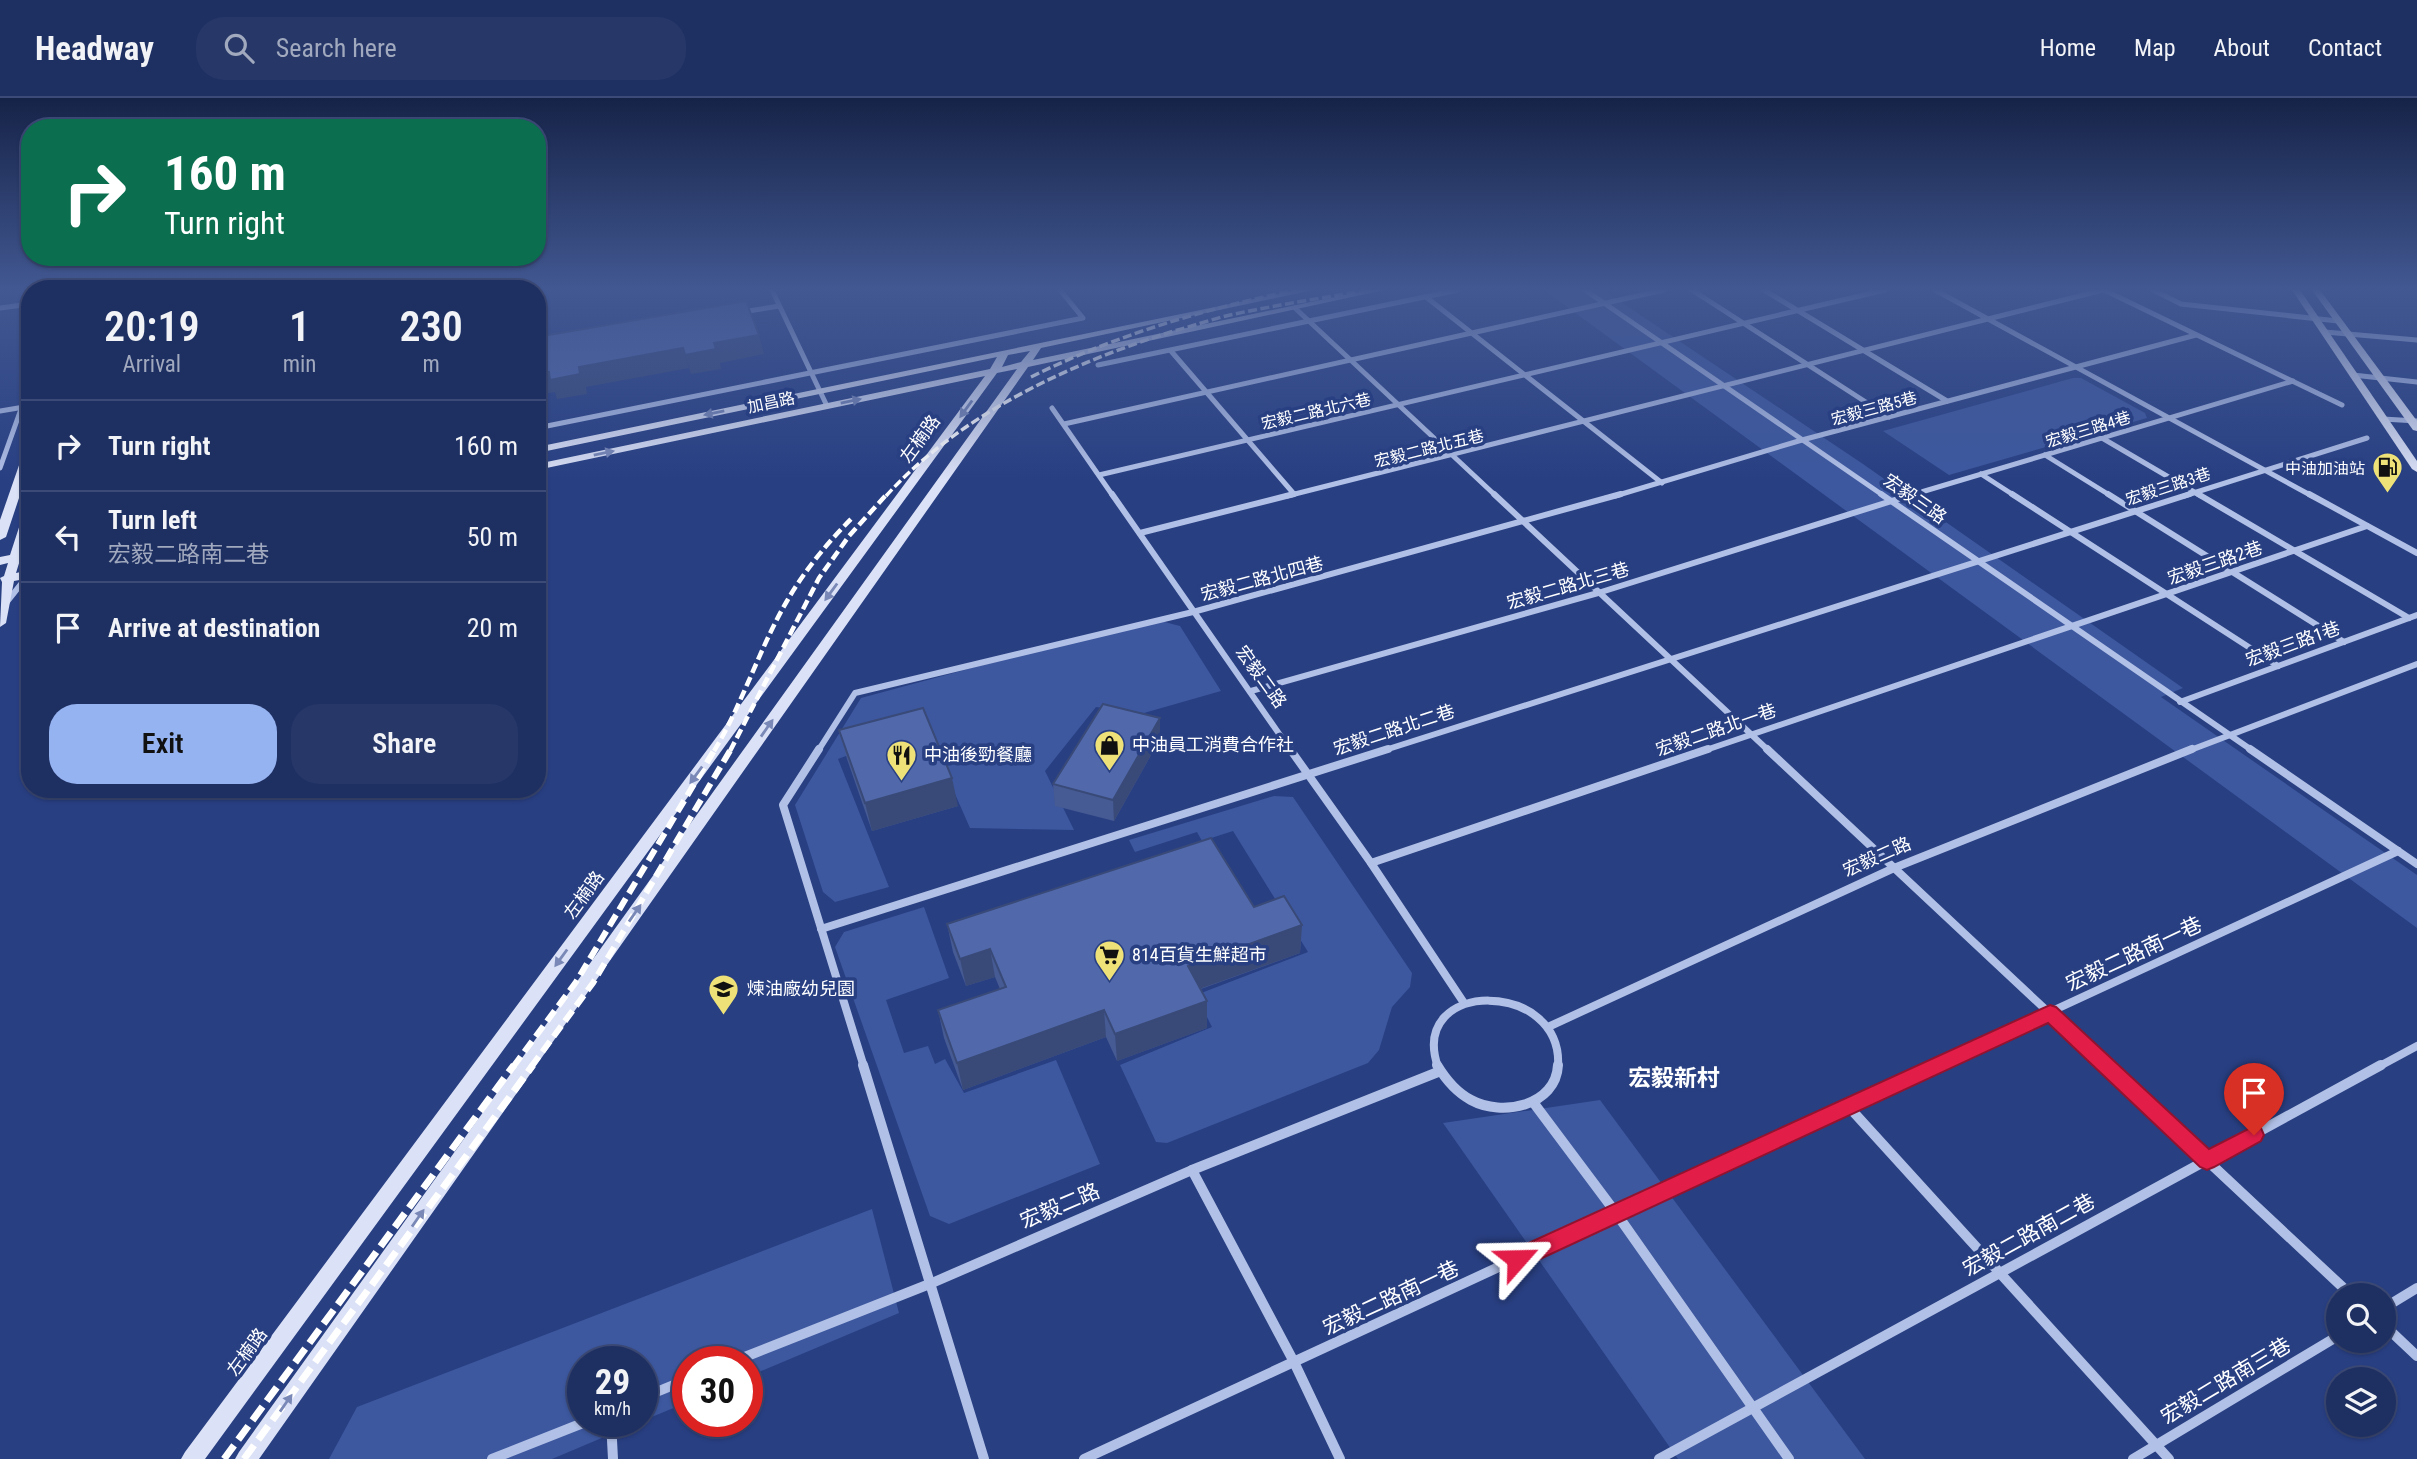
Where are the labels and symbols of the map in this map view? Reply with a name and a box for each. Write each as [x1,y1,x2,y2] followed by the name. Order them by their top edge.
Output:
[746,388,797,417] street label: 加昌路
[1829,388,1919,429] street label: 宏毅三路5巷
[1259,390,1373,433] street label: 宏毅二路北六巷
[840,396,862,407] one-way arrow
[959,400,973,418] one-way arrow
[703,408,725,419] one-way arrow
[2043,408,2133,451] street label: 宏毅三路4巷
[895,411,944,467] street label: 左楠路
[1372,426,1486,471] street label: 宏毅二路北五巷
[593,448,615,459] one-way arrow
[2371,451,2405,495] fuel station icon: 中油加油站
[2285,459,2365,478] place label: 中油加油站
[2123,464,2213,509] street label: 宏毅三路3巷
[1880,469,1951,528] street label: 宏毅三路
[2165,537,2265,589] street label: 宏毅三路2巷
[1198,552,1325,605] street label: 宏毅二路北四巷
[1504,558,1631,613] street label: 宏毅二路北三巷
[824,583,838,601] one-way arrow
[2243,617,2343,670] street label: 宏毅三路1巷
[1232,641,1291,712] street label: 宏毅二路
[1653,699,1779,760] street label: 宏毅二路北一巷
[1331,700,1457,759] street label: 宏毅二路北二巷
[760,719,774,737] one-way arrow
[1092,728,1126,772] shop icon: 中油員工消費合作社
[1132,734,1294,755] place label: 中油員工消費合作社
[884,738,918,782] restaurant icon: 中油後勁餐廳
[924,744,1032,765] place label: 中油後勁餐廳
[689,766,703,784] one-way arrow
[1840,832,1914,881] street label: 宏毅二路
[559,867,608,923] street label: 左楠路
[628,904,642,922] one-way arrow
[2062,912,2206,996] street label: 宏毅二路南一巷
[1092,938,1126,982] supermarket icon: 814百貨生鮮超市
[1132,944,1267,965] place label: 814百貨生鮮超市
[554,949,568,968] one-way arrow
[707,972,741,1016] school or university icon: 煉油廠幼兒園
[747,978,855,999] place label: 煉油廠幼兒園
[2224,1063,2284,1135] pin
[1628,1065,1720,1092] district label: 宏毅新村
[1017,1179,1103,1233] street label: 宏毅二路
[1959,1189,2099,1281] street label: 宏毅二路南二巷
[411,1209,425,1227] one-way arrow
[1480,1222,1554,1296] position arrow
[1319,1256,1463,1340] street label: 宏毅二路南一巷
[222,1324,271,1380] street label: 左楠路
[2157,1333,2295,1429] street label: 宏毅二路南三巷
[672,1346,763,1437] speed limit sign: 30
[279,1394,293,1412] one-way arrow

